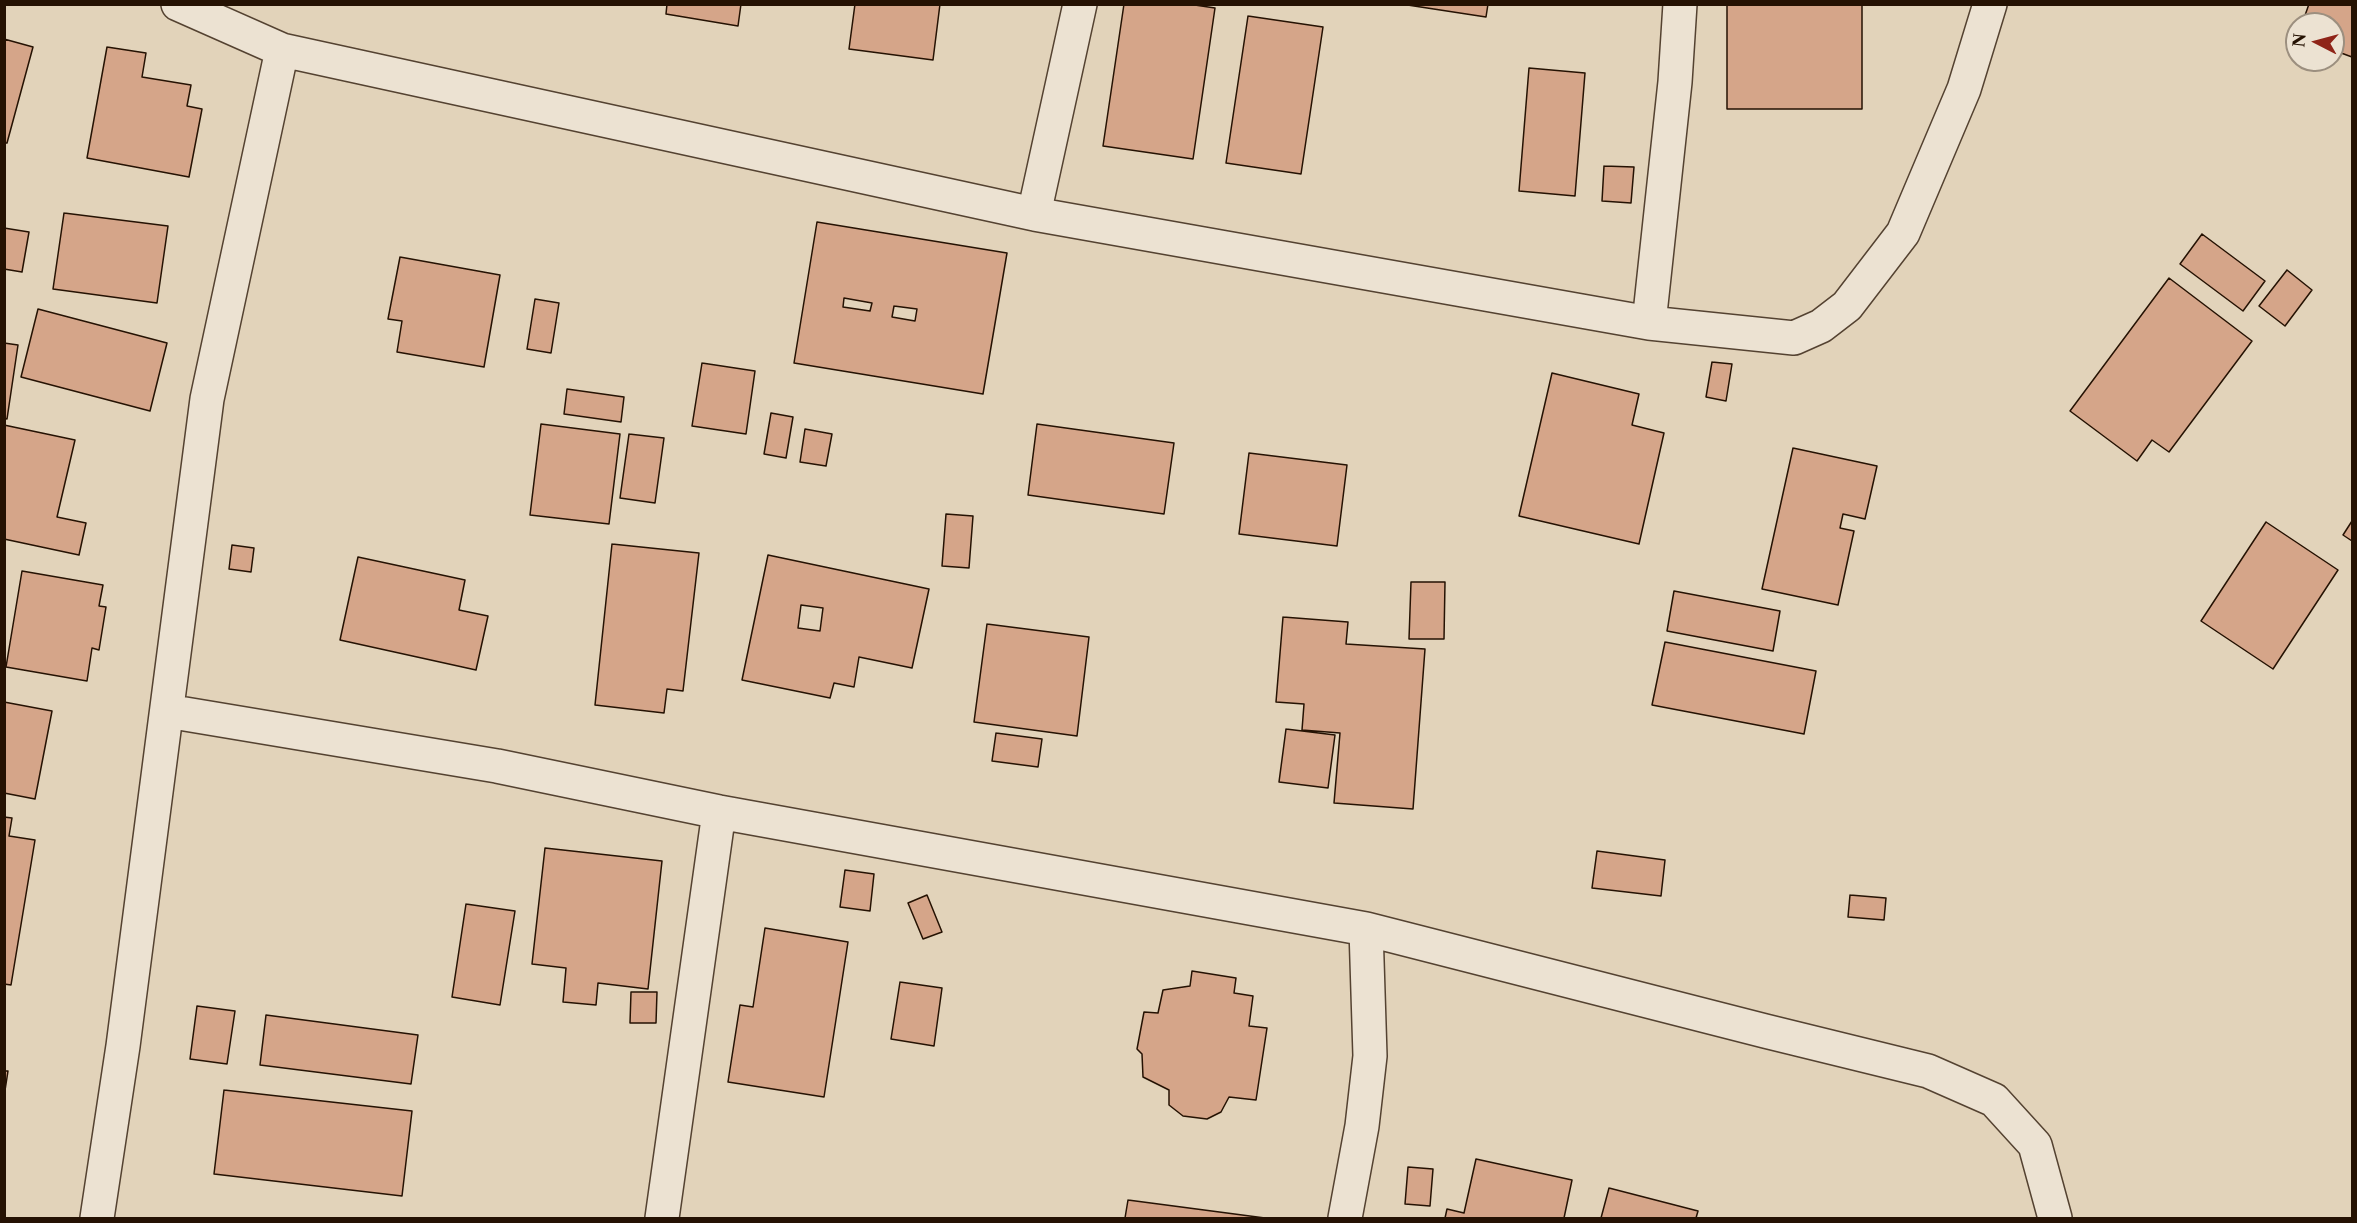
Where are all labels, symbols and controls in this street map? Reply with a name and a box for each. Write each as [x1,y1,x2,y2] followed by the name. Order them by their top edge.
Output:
[2285,12,2345,72] north arrow
[2288,32,2310,48] text: N

